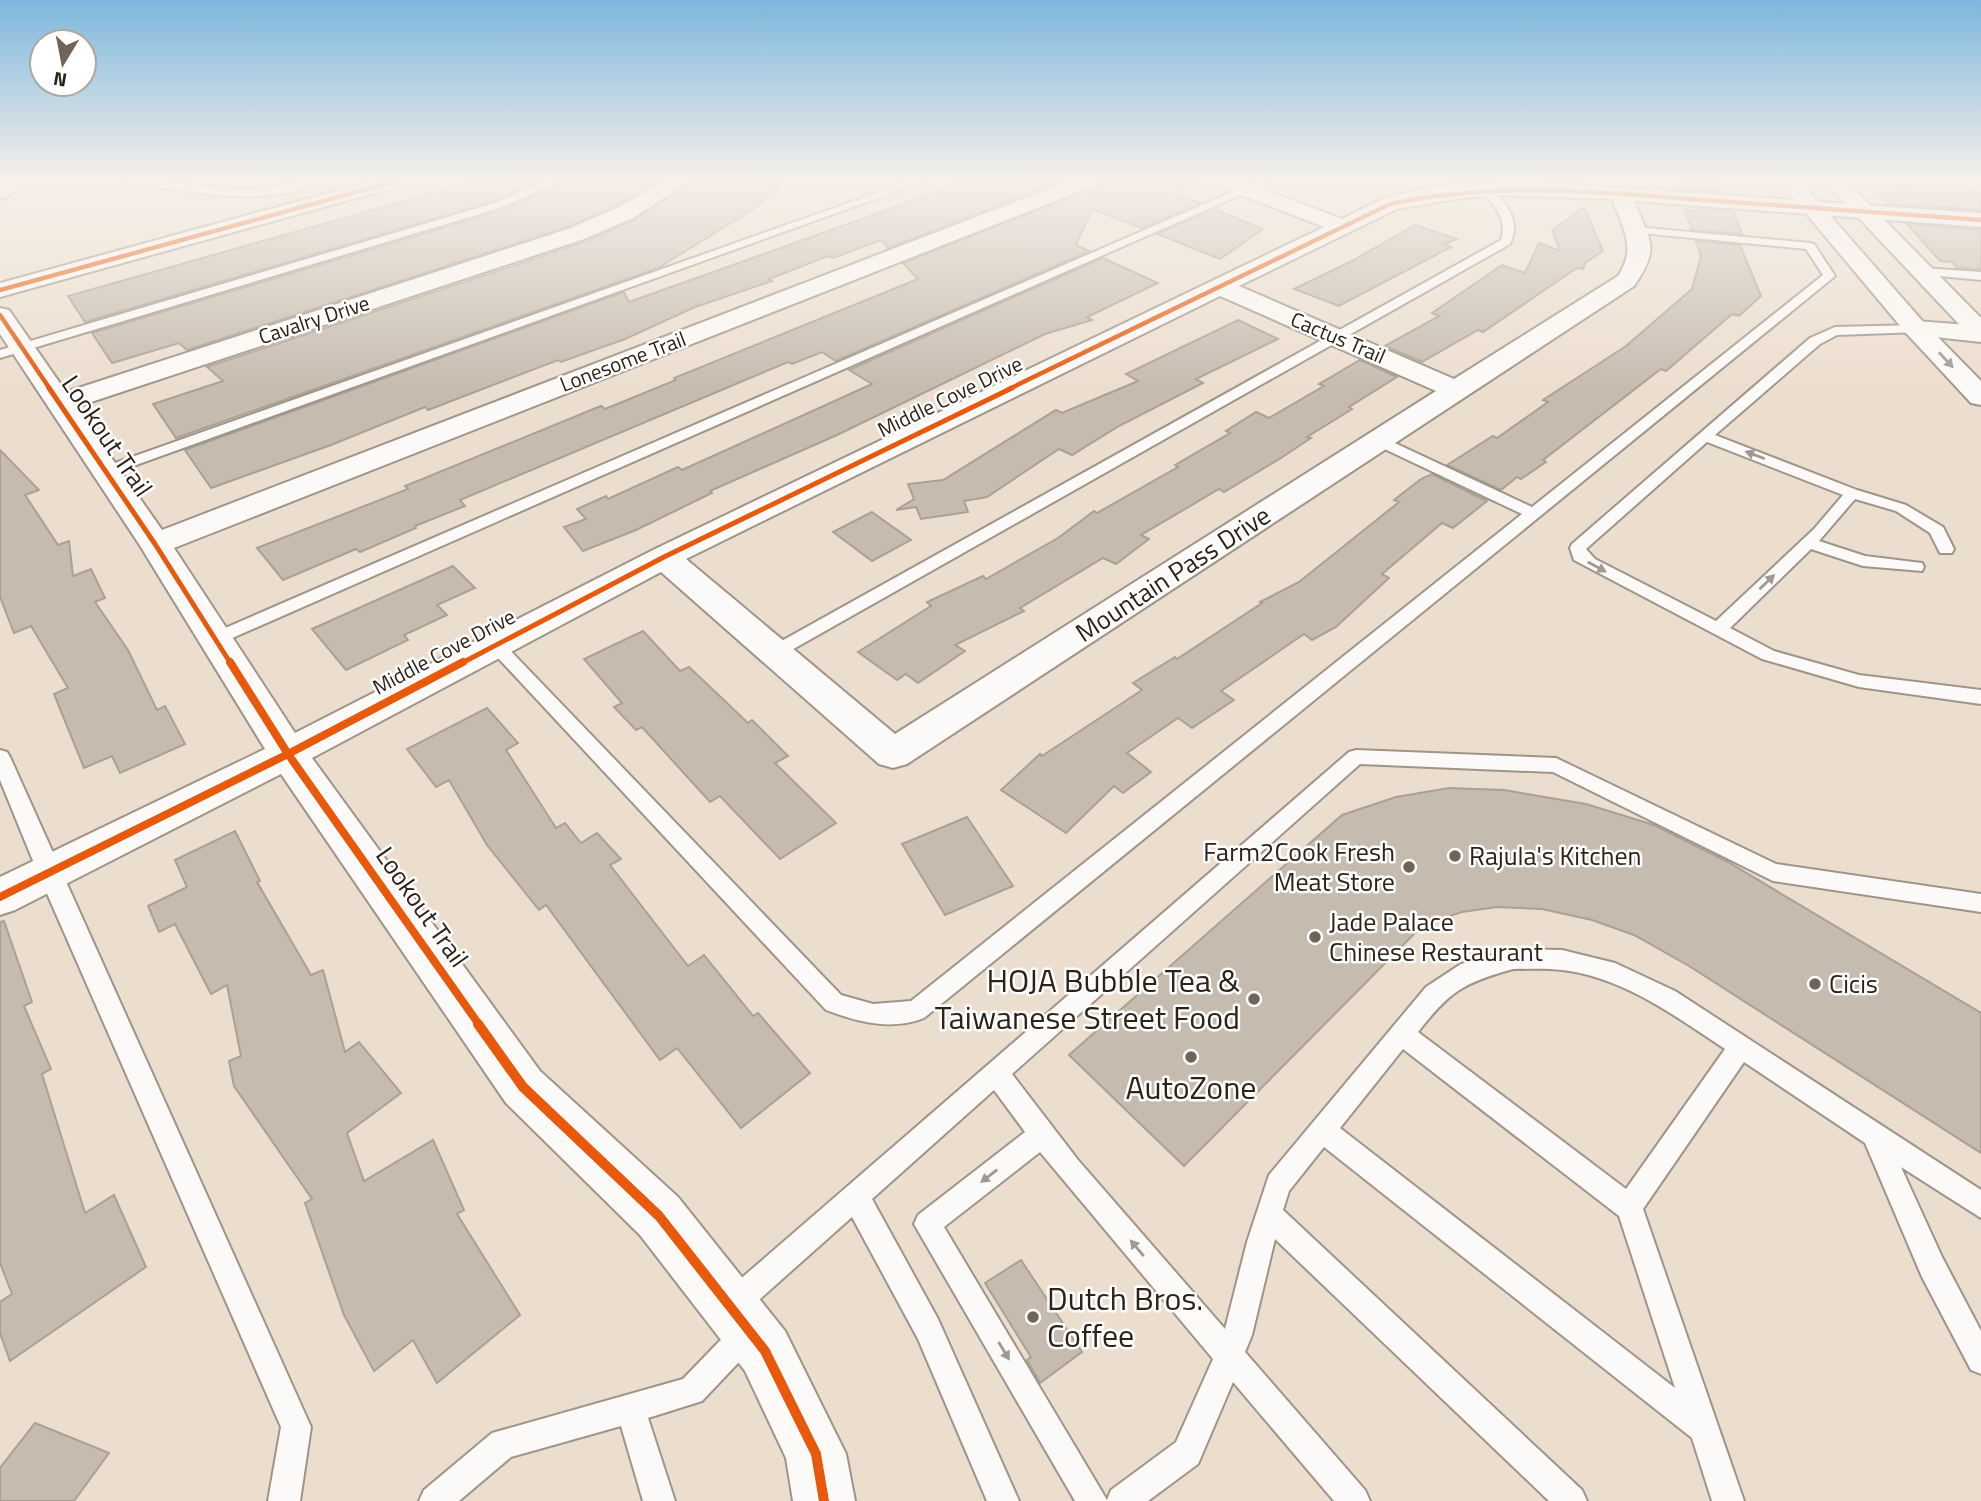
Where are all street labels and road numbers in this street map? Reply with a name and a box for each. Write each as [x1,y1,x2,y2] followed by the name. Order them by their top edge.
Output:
[254,286,373,352] street label: Cavalry Drive
[1286,303,1391,371] street label: Cactus Trail
[555,322,690,400] street label: Lonesome Trail
[872,347,1027,445] street label: Middle Cove Drive
[52,367,163,504] street label: Lookout Trail
[1067,496,1278,651] street label: Mountain Pass Drive
[366,600,521,702] street label: Middle Cove Drive
[366,838,478,975] street label: Lookout Trail

